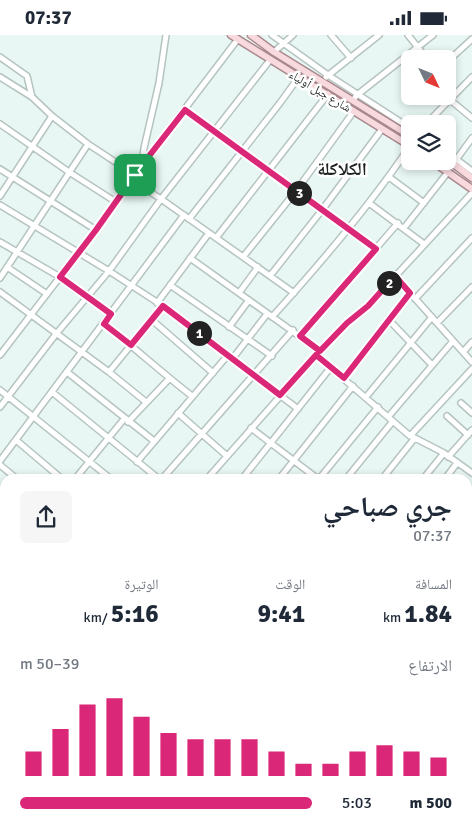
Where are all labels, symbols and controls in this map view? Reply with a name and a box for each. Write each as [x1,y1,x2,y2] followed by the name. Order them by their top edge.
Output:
[25,6,72,30] text: 07:37
[401,50,456,105] north arrow
[401,50,456,170] map controls
[286,67,354,116] street label: شارع جبل أولياء
[401,115,456,170] button: layers
[114,154,156,196] pin
[317,158,367,180] district label: الكلاكلة
[121,161,149,189] icon: arrive
[286,181,312,205] pin: 3
[296,185,303,202] text: 3
[376,271,402,295] pin: 2
[386,275,393,292] text: 2
[186,321,212,345] pin: 1
[196,325,203,342] text: 1
[323,490,452,524] text: جري صباحي
[20,491,72,543] button: share
[413,526,452,546] text: 07:37
[125,576,159,593] text: الوتيرة
[275,576,305,593] text: الوقت
[415,576,452,593] text: المسافة
[111,598,159,629] text: 5:16
[257,598,305,629] text: 9:41
[404,598,452,629] text: 1.84
[84,609,111,626] text: /km
[383,609,404,626] text: km
[20,654,79,674] text: 39–50 m
[408,656,452,676] text: الارتفاع
[342,793,372,813] text: 5:03
[410,793,452,813] text: 500 m

